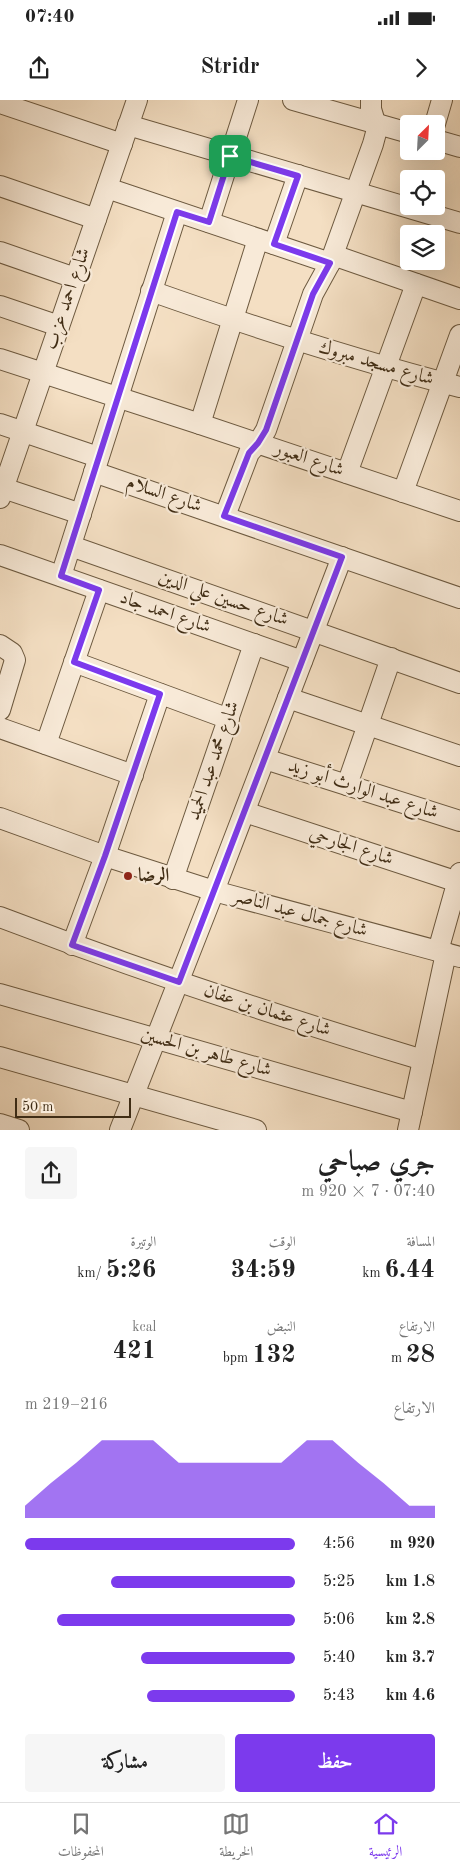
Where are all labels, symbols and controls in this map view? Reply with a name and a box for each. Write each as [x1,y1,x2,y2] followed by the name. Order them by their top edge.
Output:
[25,8,74,27] text: 07:40
[25,54,53,82] icon: share
[407,54,435,82] icon: forward
[200,56,260,78] text: Stridr
[400,115,445,160] north arrow
[400,115,445,270] map controls
[209,135,251,177] pin
[216,142,244,170] icon: arrive
[400,170,445,215] button: locate
[400,225,445,270] button: layers
[42,246,98,354] street label: شارع احمد عزب
[315,337,436,393] street label: شارع مسجد مبروك
[269,439,346,484] street label: شارع العبور
[122,473,204,521] street label: شارع السلام
[153,568,290,637] street label: شارع حسين علي الدين
[116,589,213,641] street label: شارع احمد جاد
[185,699,247,824] street label: شارع محمد عبد الحميد
[284,752,442,827] street label: شارع عبد الوارث أبو زيد
[305,825,395,873] street label: شارع الجارحي
[138,866,169,886] place label: الرضا
[122,870,134,882] marker: الرضا
[228,886,369,945] street label: شارع جمال عبد الناصر
[200,982,333,1044] street label: شارع عثمان بن عفان
[138,1025,273,1085] street label: شارع طاهر بن الحسين
[15,1094,131,1118] scale bar
[22,1100,53,1114] text: 50 m
[25,1147,77,1199] button: share
[318,1149,435,1177] text: جري صباحي
[302,1184,435,1200] text: 07:40 · 7 × 920 m
[131,1235,156,1249] text: الوتيرة
[269,1235,296,1249] text: الوقت
[406,1235,435,1249] text: المسافة
[106,1258,156,1283] text: 5:26
[231,1258,296,1283] text: 34:59
[384,1258,435,1283] text: 6.44
[77,1266,106,1280] text: /km
[362,1266,384,1280] text: km
[132,1320,156,1334] text: kcal
[267,1320,296,1334] text: النبض
[399,1320,435,1334] text: الارتفاع
[113,1339,156,1364] text: 421
[252,1343,296,1368] text: 132
[406,1343,435,1368] text: 28
[223,1351,252,1365] text: bpm
[391,1351,406,1365] text: m
[25,1397,108,1413] text: 216–219 m
[393,1401,435,1417] text: الارتفاع
[323,1536,355,1552] text: 4:56
[390,1536,435,1552] text: 920 m
[323,1574,355,1590] text: 5:25
[386,1574,435,1590] text: 1.8 km
[323,1612,355,1628] text: 5:06
[386,1612,435,1628] text: 2.8 km
[323,1650,355,1666] text: 5:40
[386,1650,435,1666] text: 3.7 km
[323,1688,355,1704] text: 5:43
[386,1688,435,1704] text: 4.6 km
[25,1734,225,1792] button: مشاركة
[235,1734,435,1792] button: حفظ
[58,1810,104,1865] tab: المحفوظات
[219,1810,253,1865] tab: الخريطة
[369,1810,402,1865] tab: الرئيسية

